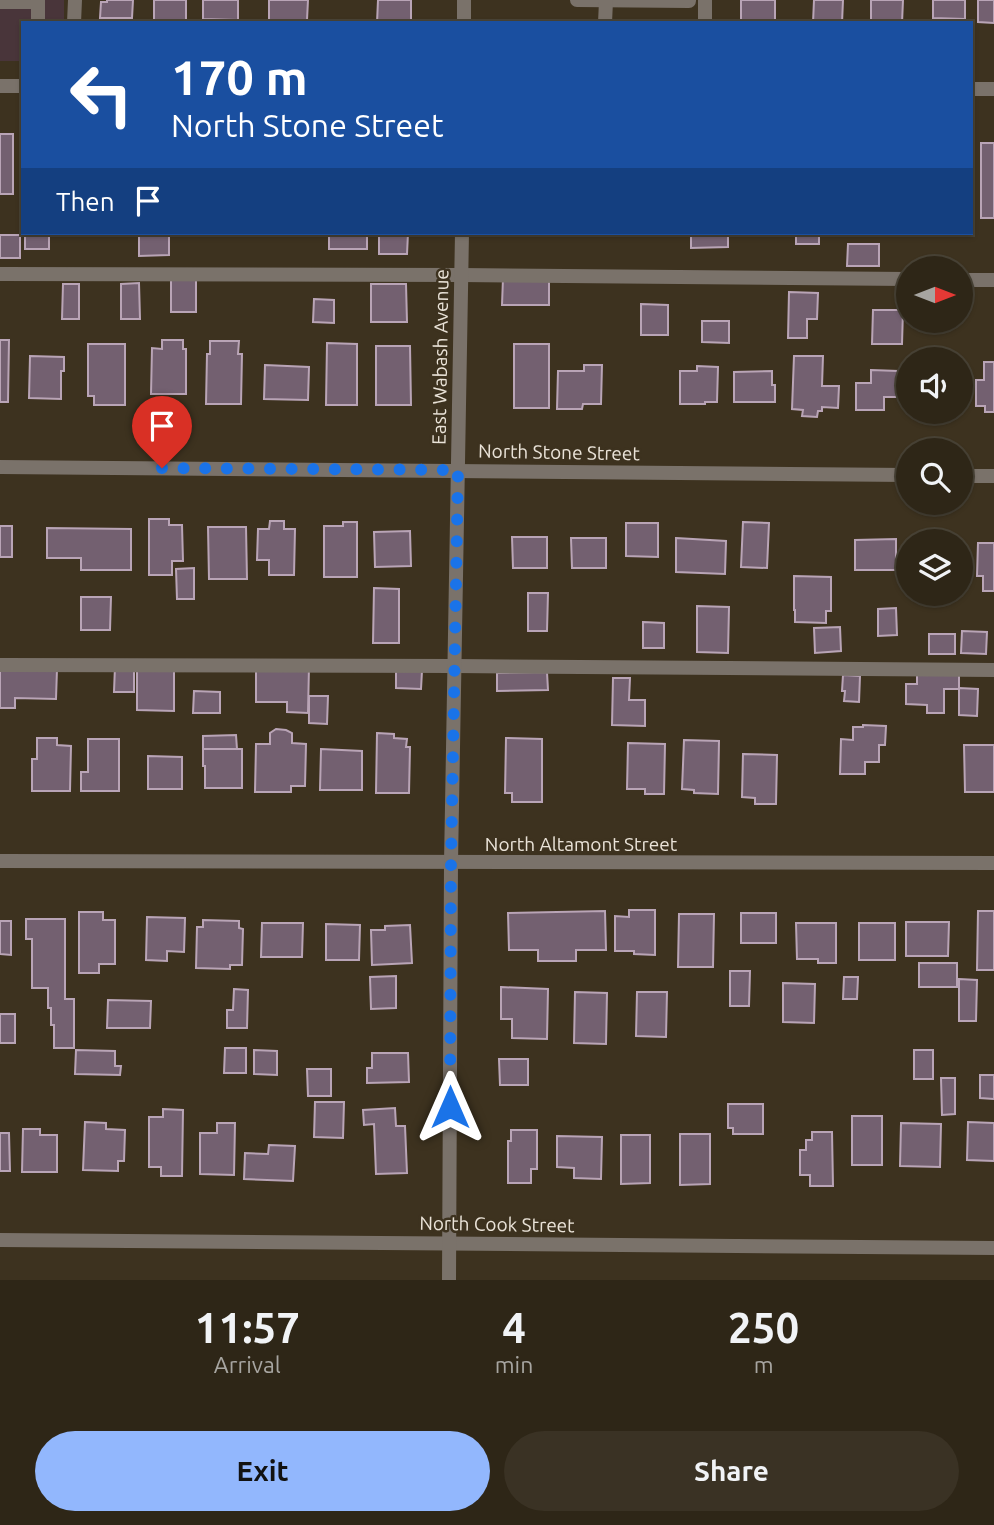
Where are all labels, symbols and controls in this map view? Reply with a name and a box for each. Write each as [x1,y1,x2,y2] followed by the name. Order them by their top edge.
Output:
[56,49,147,140] icon: left
[171,49,308,104] text: 170 m
[171,107,443,143] text: North Stone Street
[129,182,167,220] icon: arrive
[56,187,115,216] text: Then
[896,256,973,332] north arrow
[896,256,973,606] map controls
[427,269,453,445] street label: East Wabash Avenue
[896,347,973,424] button: sound
[132,396,192,468] pin
[143,407,181,445] icon: arrive
[896,438,973,515] button: search
[478,440,641,464] street label: North Stone Street
[896,529,973,606] button: layers
[485,833,678,855] street label: North Altamont Street
[413,1070,487,1144] position arrow
[419,1212,575,1236] street label: North Cook Street
[195,1304,300,1351] text: 11:57
[502,1304,526,1351] text: 4
[728,1304,799,1351] text: 250
[214,1352,281,1377] text: Arrival
[495,1352,533,1377] text: min
[754,1352,774,1377] text: m
[35,1431,490,1511] button: Exit
[504,1431,959,1511] button: Share

